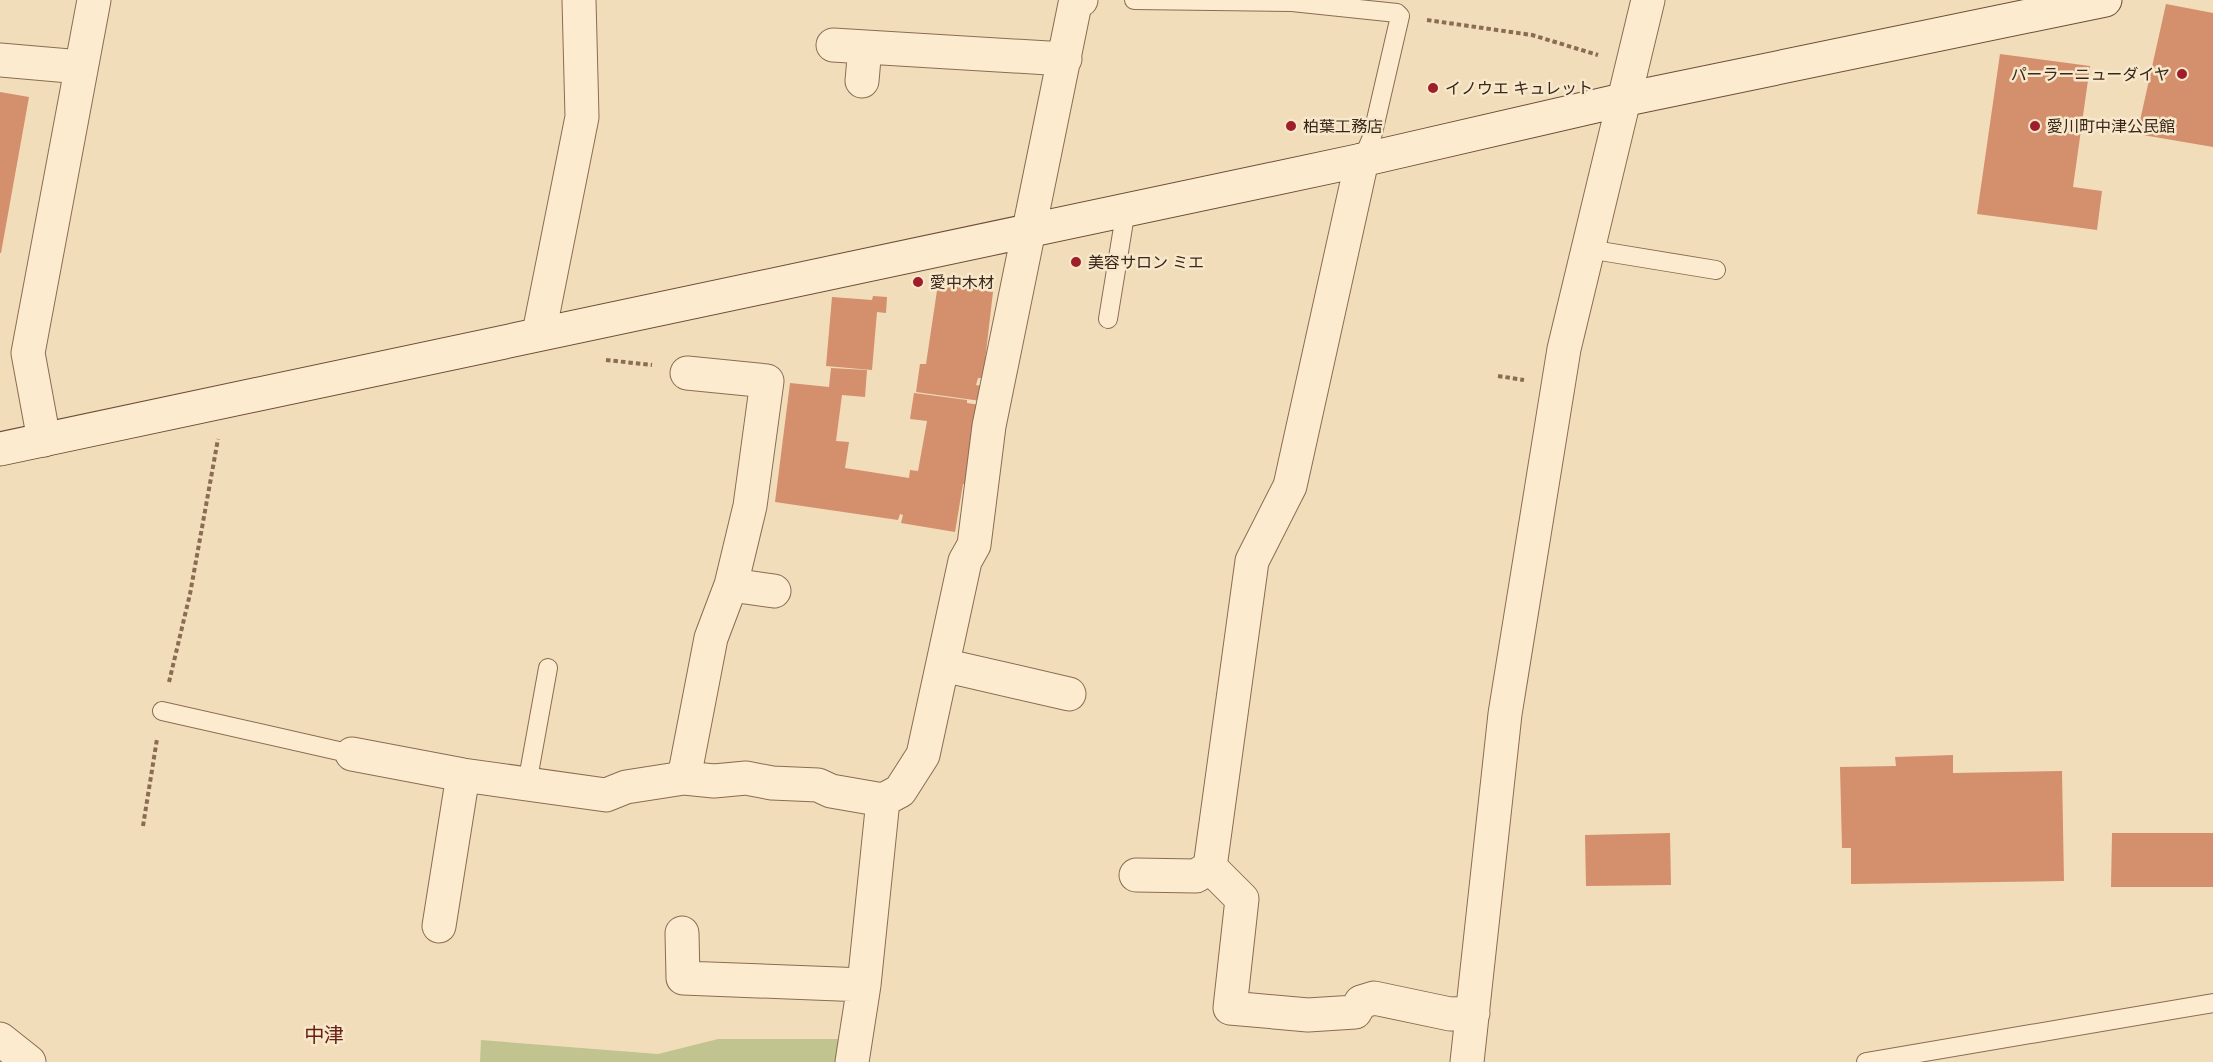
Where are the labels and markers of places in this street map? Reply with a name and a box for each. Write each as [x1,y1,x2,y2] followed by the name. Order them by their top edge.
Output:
[2010,64,2170,84] place label: パーラーニューダイヤ
[2175,67,2189,81] marker: パーラーニューダイヤ
[1445,78,1593,98] place label: イノウエ キュレット
[1426,81,1440,95] marker: イノウエ キュレット
[1303,116,1383,136] place label: 柏葉工務店
[2047,116,2175,136] place label: 愛川町中津公民館
[1284,119,1298,133] marker: 柏葉工務店
[2028,119,2042,133] marker: 愛川町中津公民館
[1088,252,1204,272] place label: 美容サロン ミエ
[1069,255,1083,269] marker: 美容サロン ミエ
[930,272,994,292] place label: 愛中木材
[911,275,925,289] marker: 愛中木材

